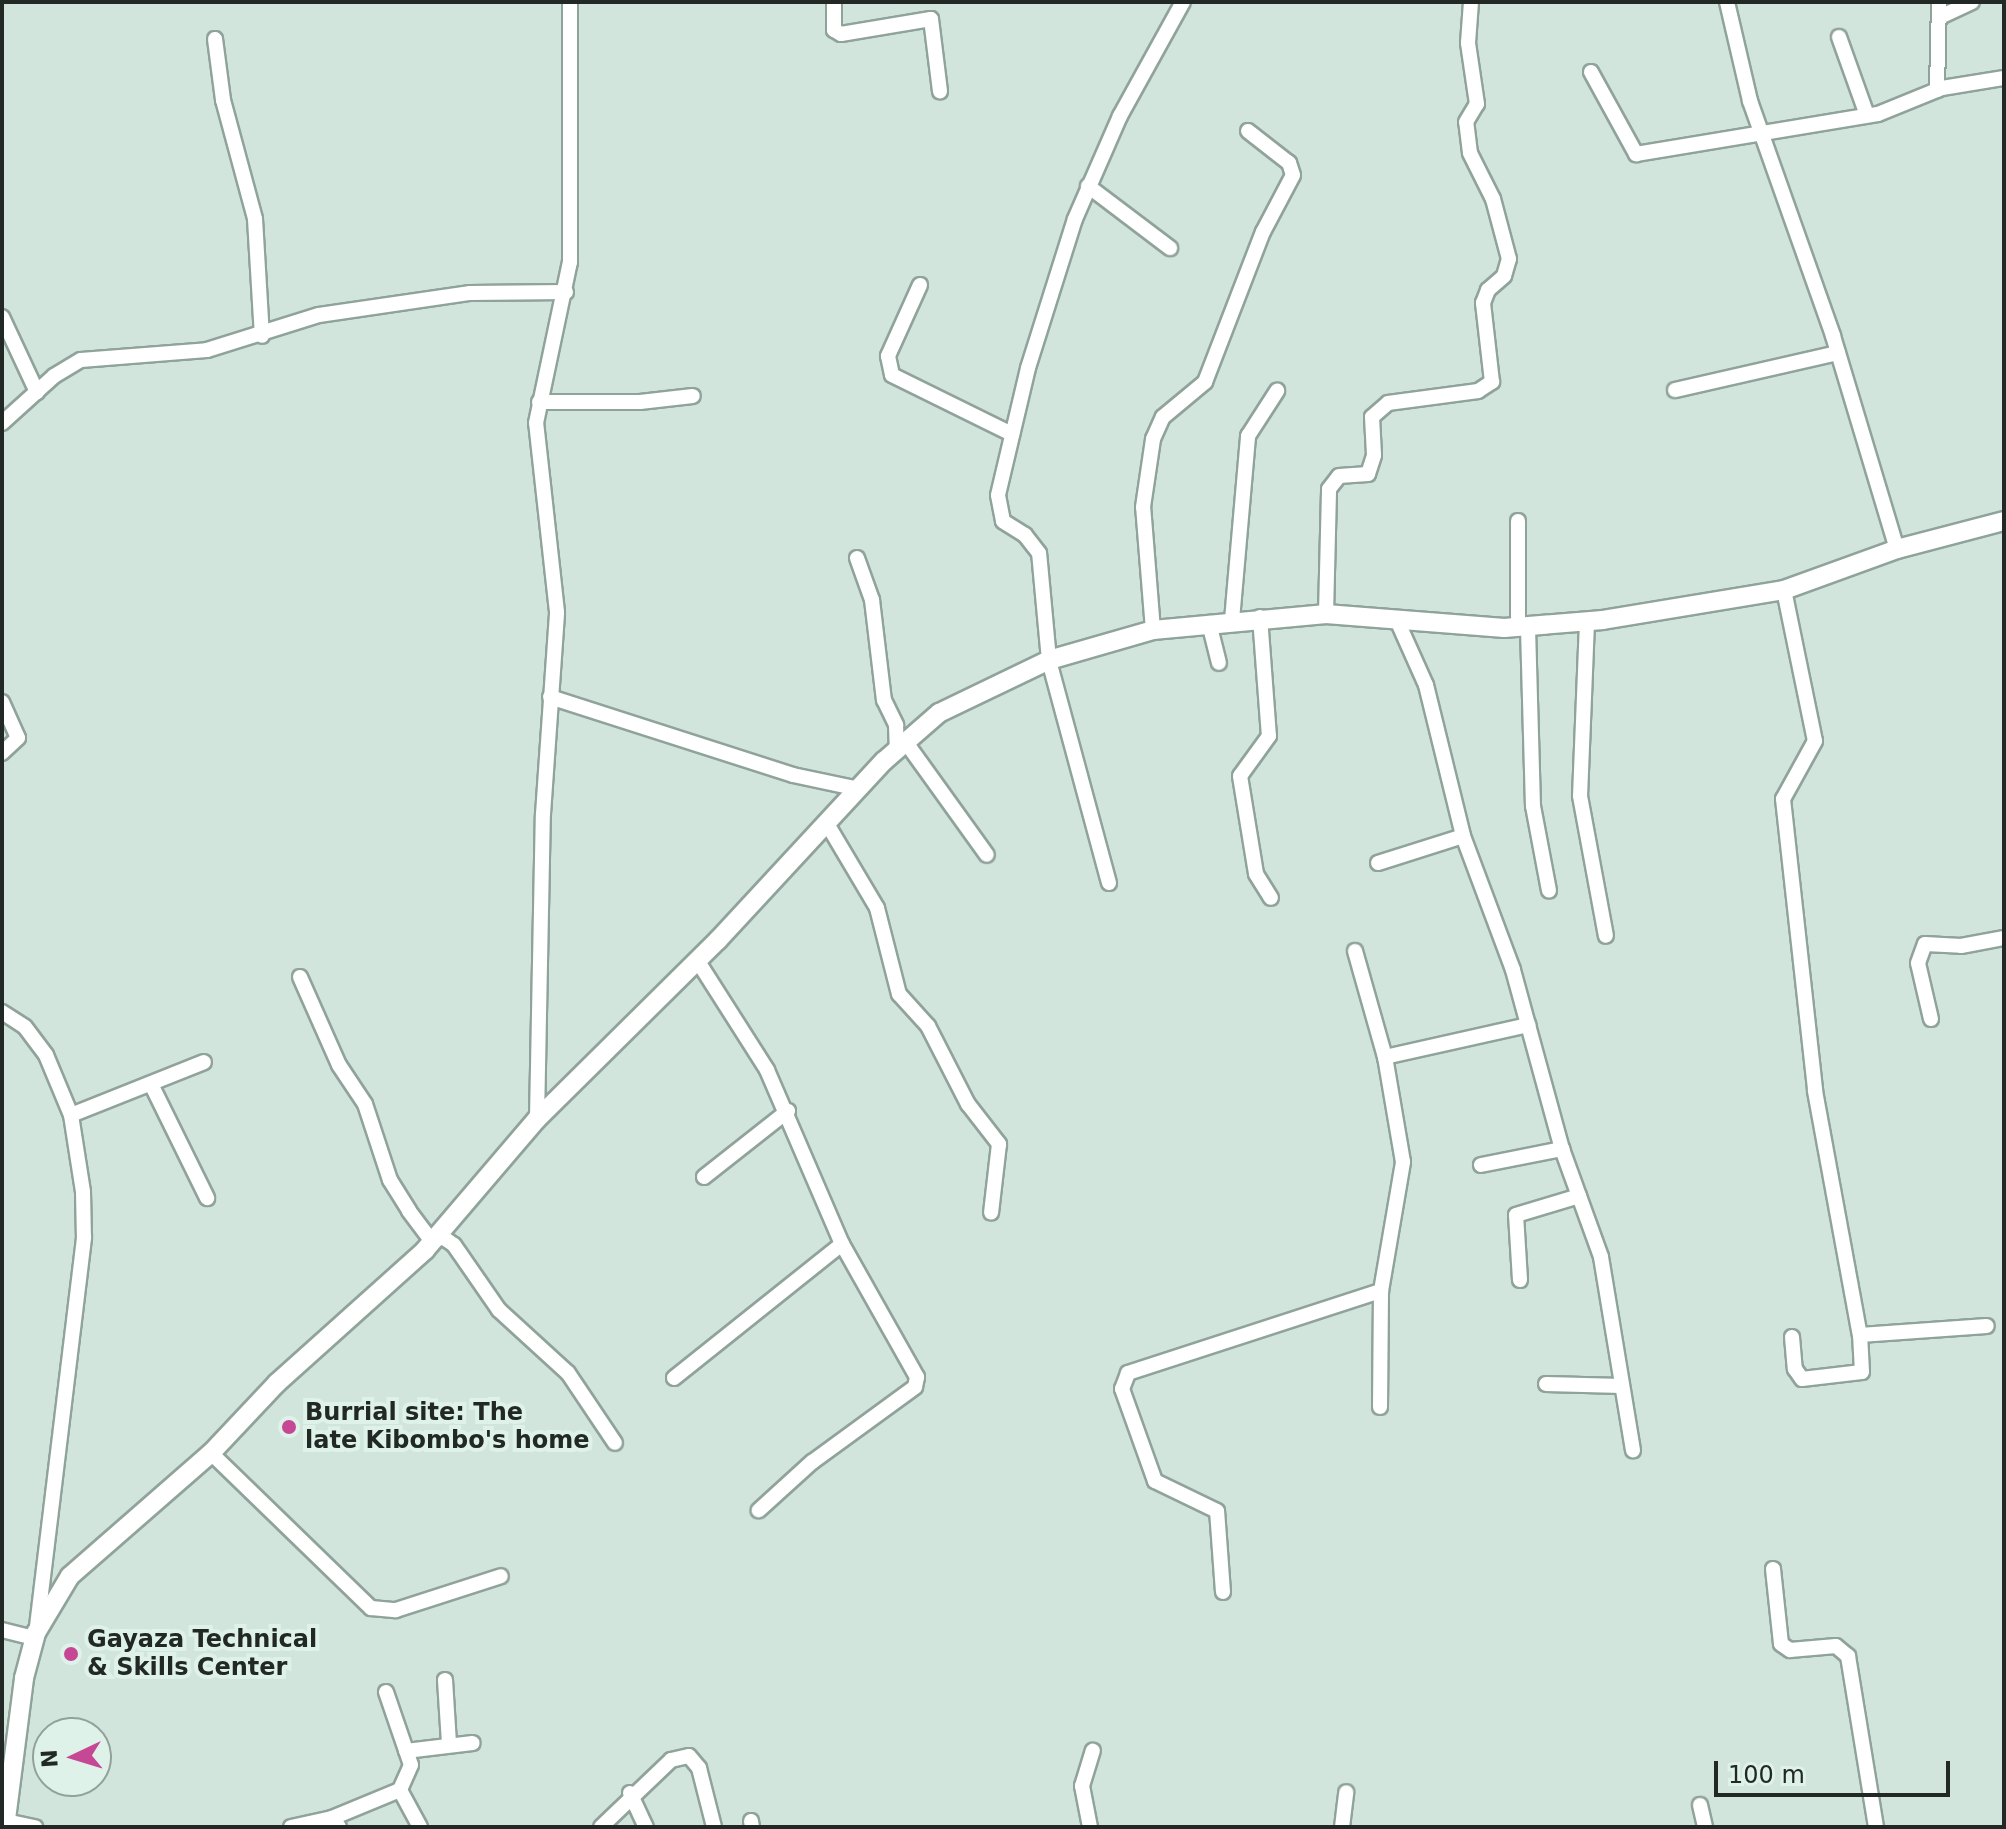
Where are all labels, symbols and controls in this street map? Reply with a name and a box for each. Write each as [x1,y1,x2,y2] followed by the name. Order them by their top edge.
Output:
[305,1399,590,1455] place label: Burrial site: The late Kibombo's home
[280,1418,298,1436] marker: Burrial site: The late Kibombo's home
[87,1626,317,1682] place label: Gayaza Technical & Skills Center
[62,1645,80,1663] marker: Gayaza Technical & Skills Center
[32,1717,112,1797] north arrow
[1718,1745,1954,1795] scale bar
[36,1749,63,1769] text: N
[1728,1761,1805,1789] text: 100 m

